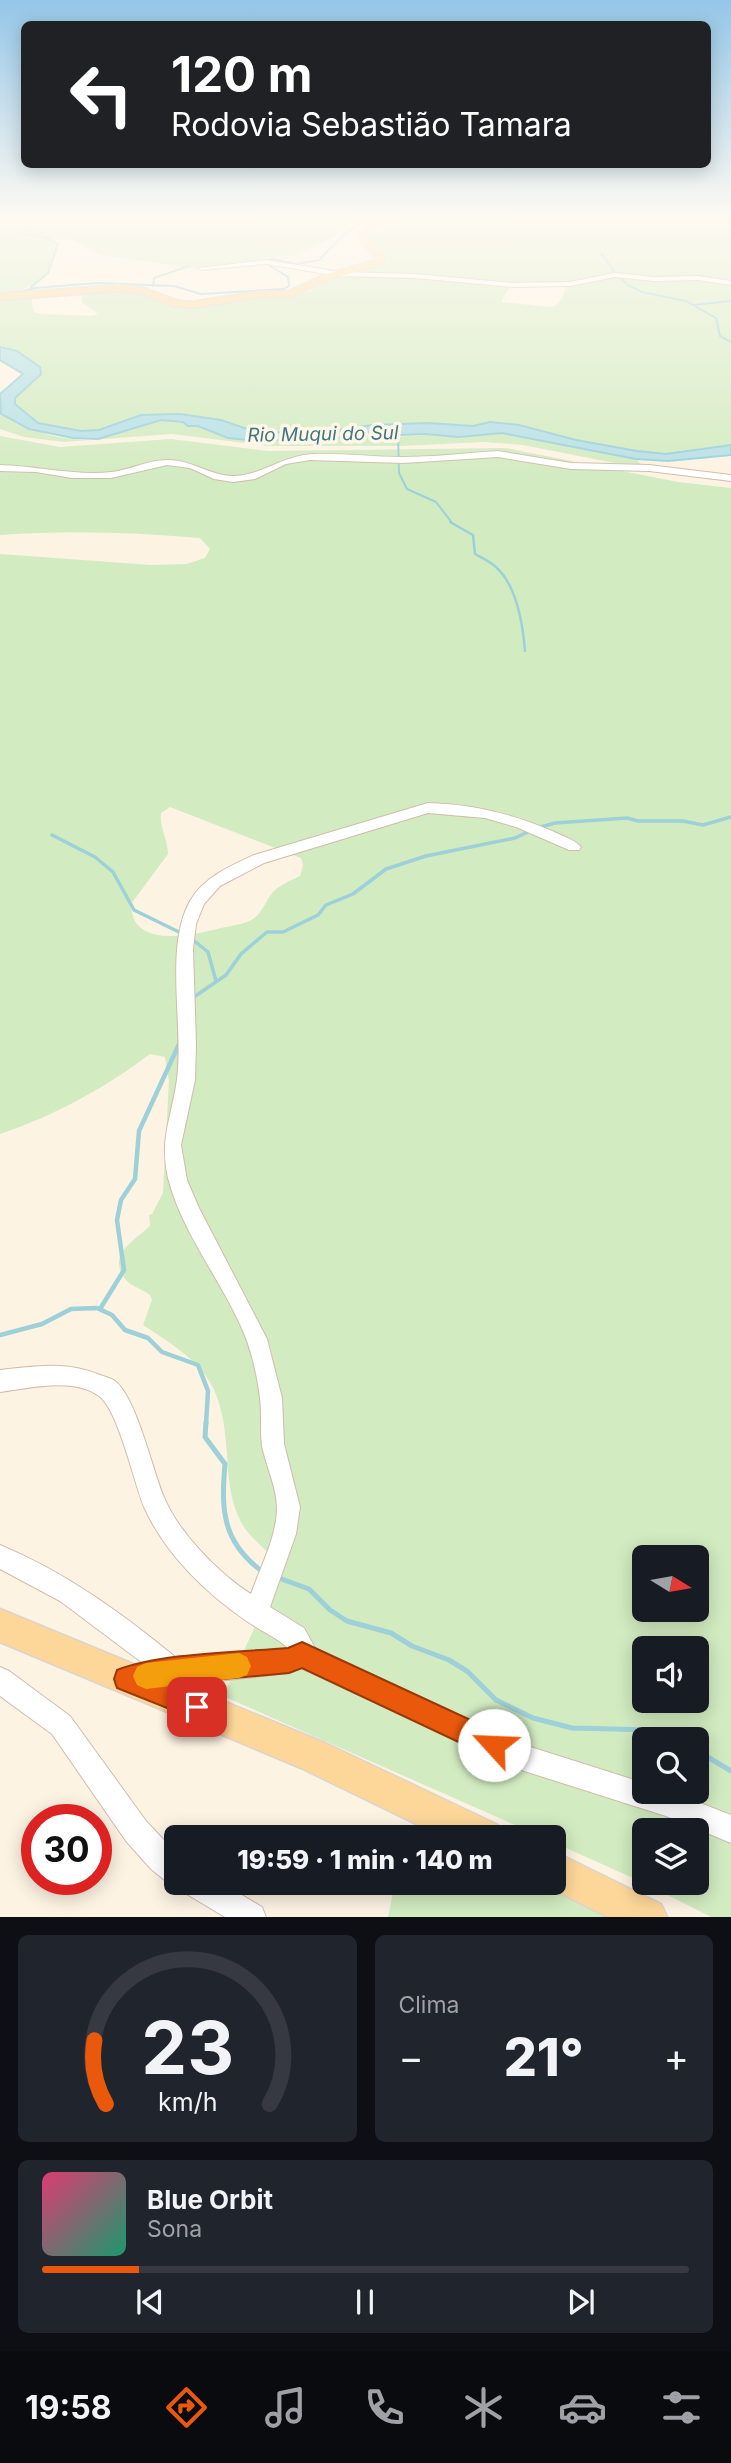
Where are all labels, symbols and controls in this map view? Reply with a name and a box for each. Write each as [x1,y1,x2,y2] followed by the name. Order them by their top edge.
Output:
[171,45,312,104] text: 120 m
[56,49,147,140] icon: left
[171,105,572,144] text: Rodovia Sebastião Tamara
[247,421,399,447] water label: Rio Muqui do Sul
[632,1545,709,1622] north arrow
[632,1545,709,1895] map controls
[632,1636,709,1713] button: sound
[167,1677,227,1737] pin
[178,1688,216,1726] icon: arrive
[457,1708,531,1782] position arrow
[632,1727,709,1804] button: search
[21,1804,112,1895] speed limit sign: 30
[632,1818,709,1895] button: layers
[237,1844,493,1875] text: 19:59 · 1 min · 140 m
[399,1991,460,2019] text: Clima
[141,2004,234,2093] text: 23
[504,2026,584,2089] text: 21°
[399,2034,424,2080] text: −
[664,2034,689,2080] text: +
[158,2087,217,2117] text: km/h
[147,2184,273,2215] text: Blue Orbit
[147,2215,202,2243] text: Sona
[131,2283,169,2321] icon: previous
[346,2283,384,2321] icon: pause
[562,2283,600,2321] icon: next
[162,2383,211,2432] icon: directions
[261,2383,310,2432] icon: music
[360,2383,409,2432] icon: phone
[459,2383,508,2432] icon: climate
[558,2383,607,2432] icon: car
[657,2383,706,2432] icon: filters
[25,2388,112,2427] text: 19:58

